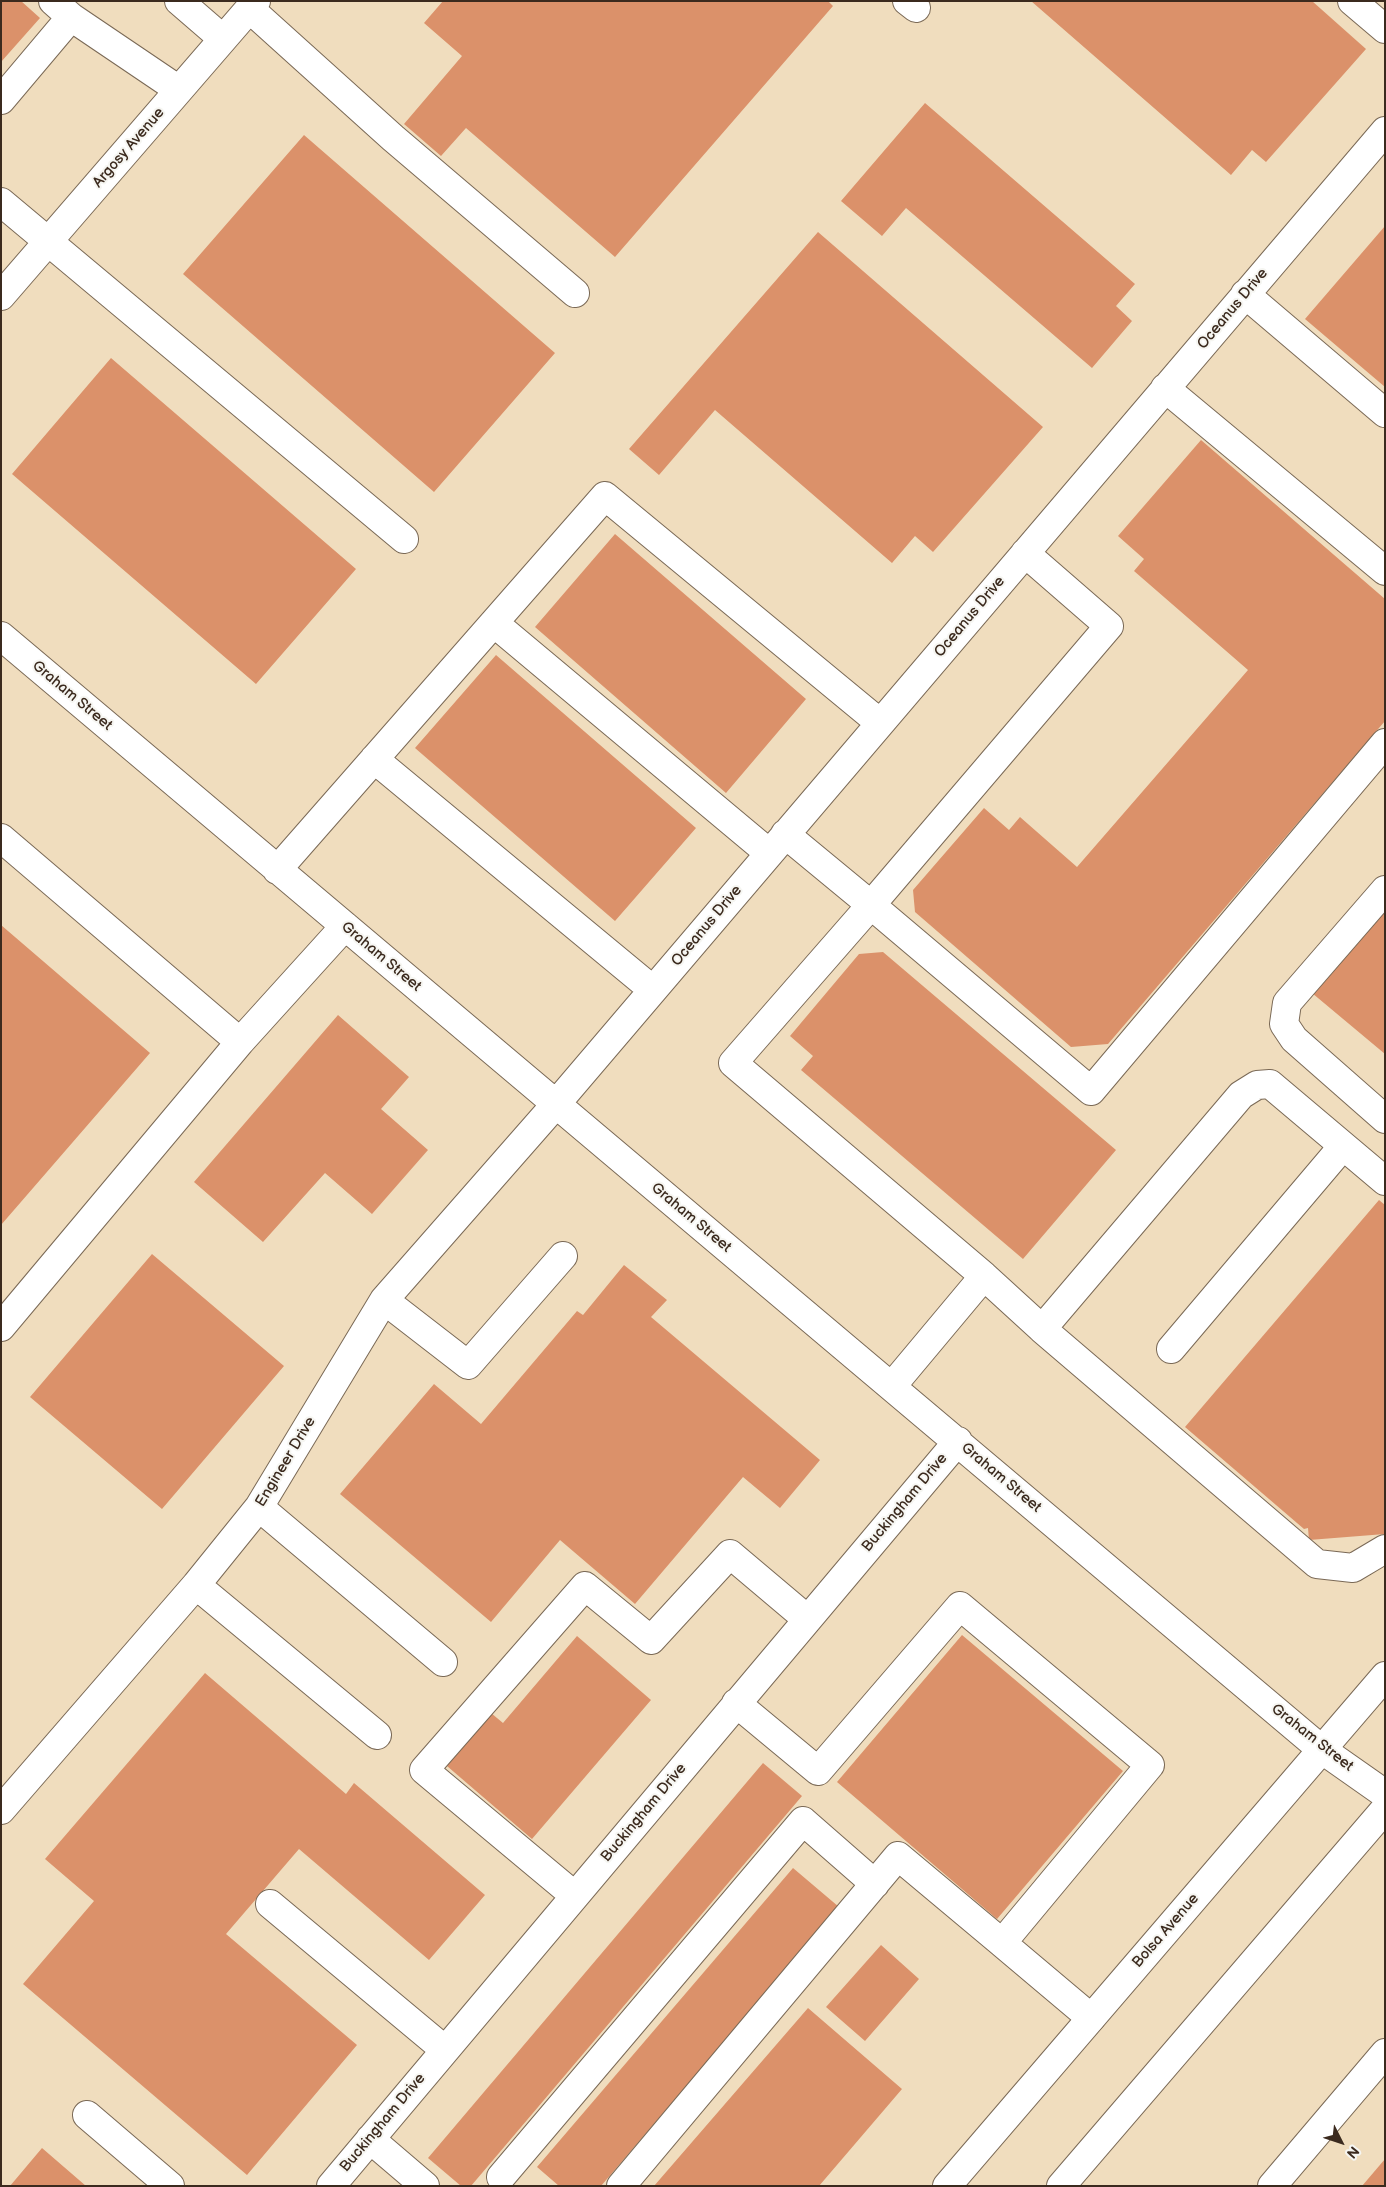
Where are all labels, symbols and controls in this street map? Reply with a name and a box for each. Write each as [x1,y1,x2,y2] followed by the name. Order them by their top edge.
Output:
[89,104,169,192] street label: Argosy Avenue
[1194,265,1272,353] street label: Oceanus Drive
[931,573,1009,661] street label: Oceanus Drive
[28,657,116,735] street label: Graham Street
[668,882,746,970] street label: Oceanus Drive
[337,918,425,996] street label: Graham Street
[647,1179,735,1257] street label: Graham Street
[252,1414,320,1510] street label: Engineer Drive
[957,1439,1045,1517] street label: Graham Street
[859,1450,951,1556] street label: Buckingham Drive
[1267,1700,1357,1776] street label: Graham Street
[598,1760,690,1866] street label: Buckingham Drive
[1129,1890,1203,1972] street label: Bolsa Avenue
[337,2070,429,2176] street label: Buckingham Drive
[1316,2117,1366,2167] north arrow
[1343,2143,1363,2162] text: N

